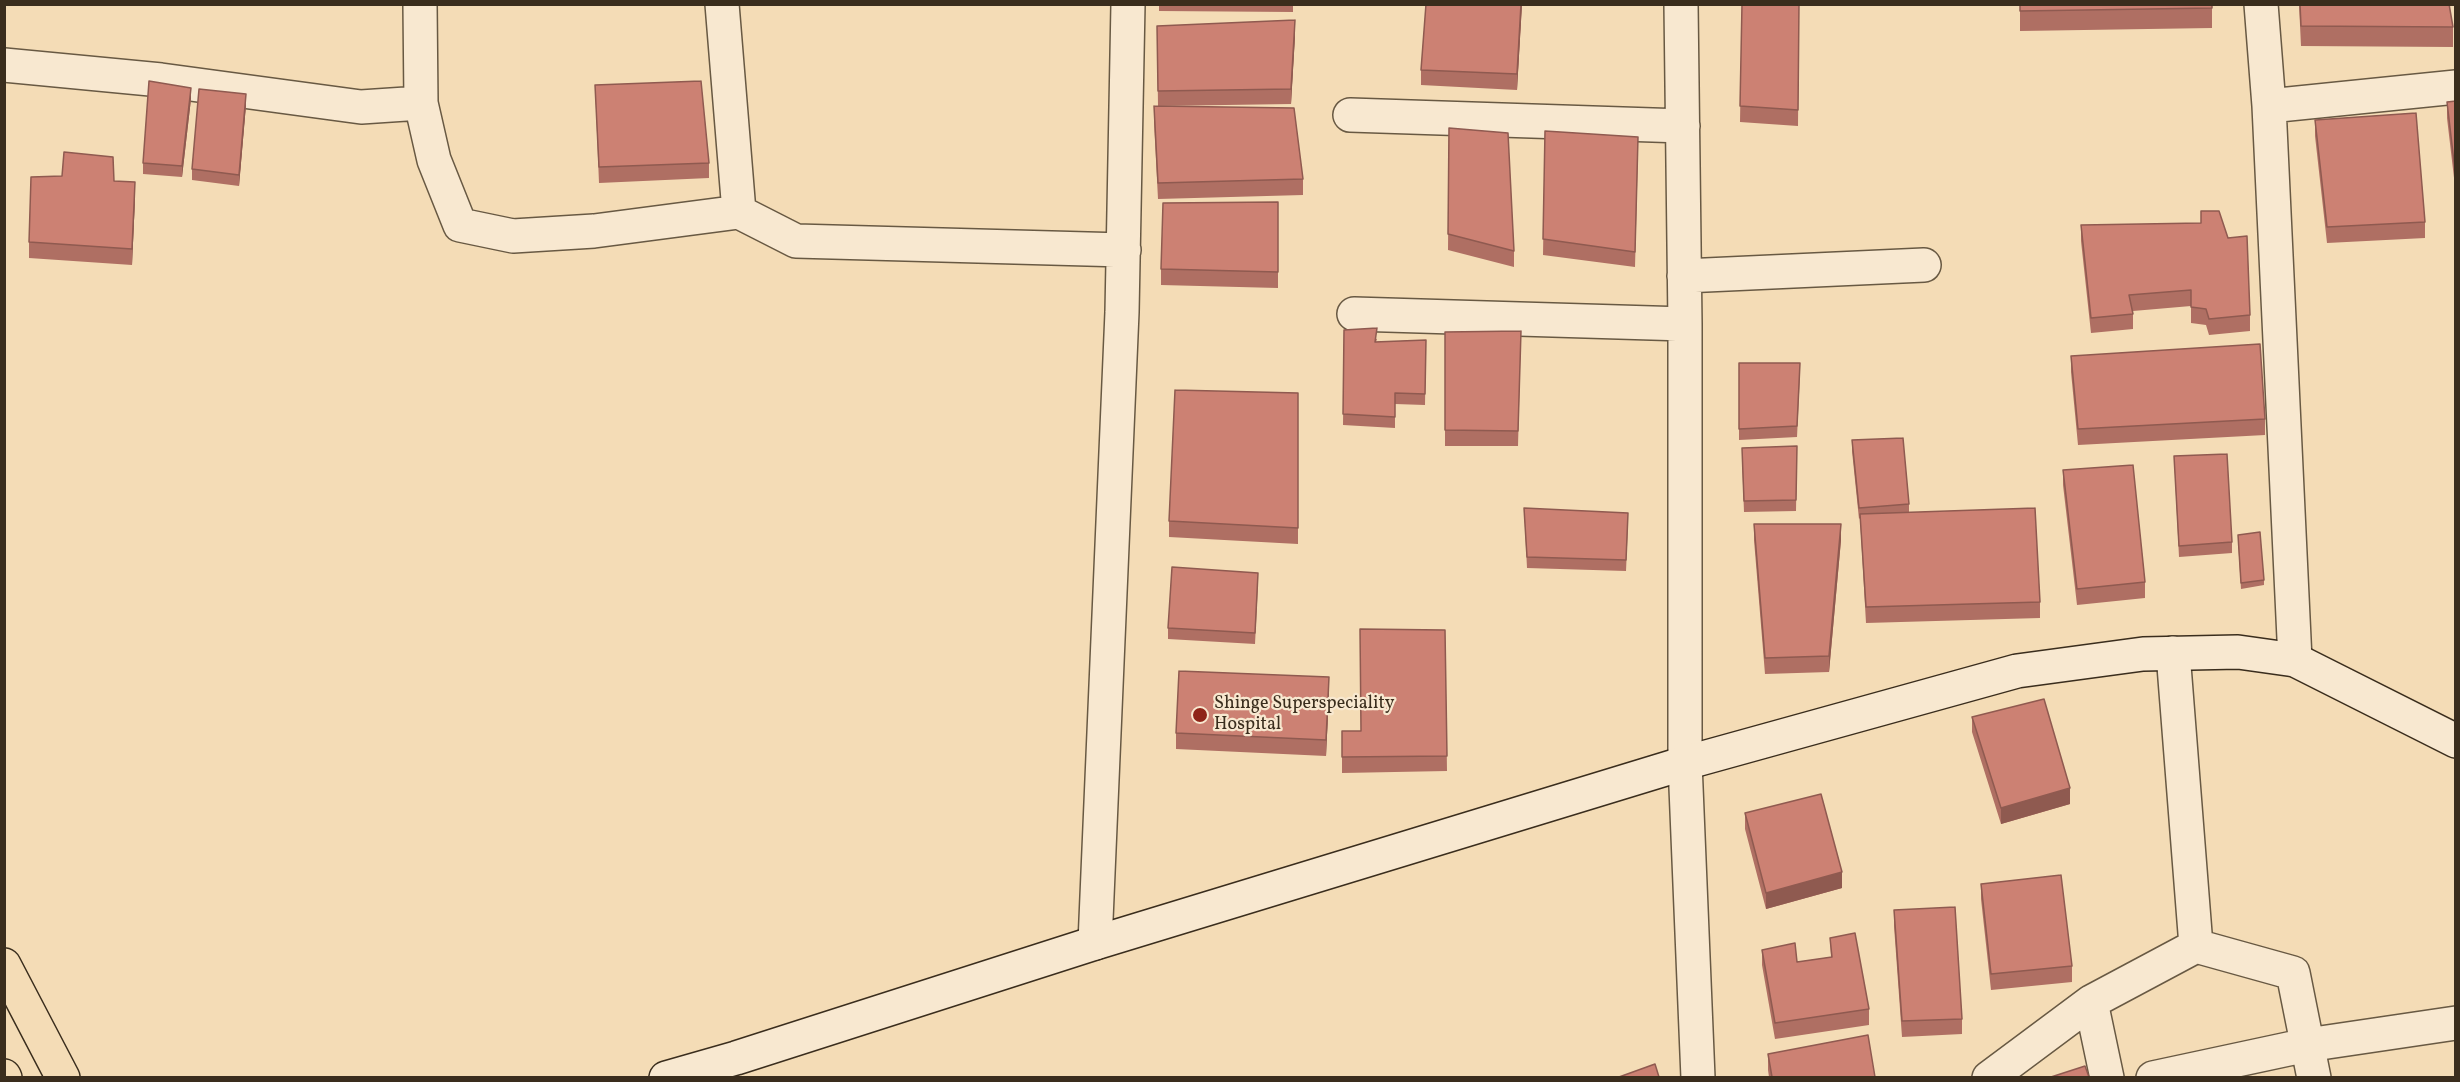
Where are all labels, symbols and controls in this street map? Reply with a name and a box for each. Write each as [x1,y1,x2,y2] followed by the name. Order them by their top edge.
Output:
[1214,694,1394,736] place label: Shinge Superspeciality Hospital
[1191,706,1209,724] marker: Shinge Superspeciality Hospital

